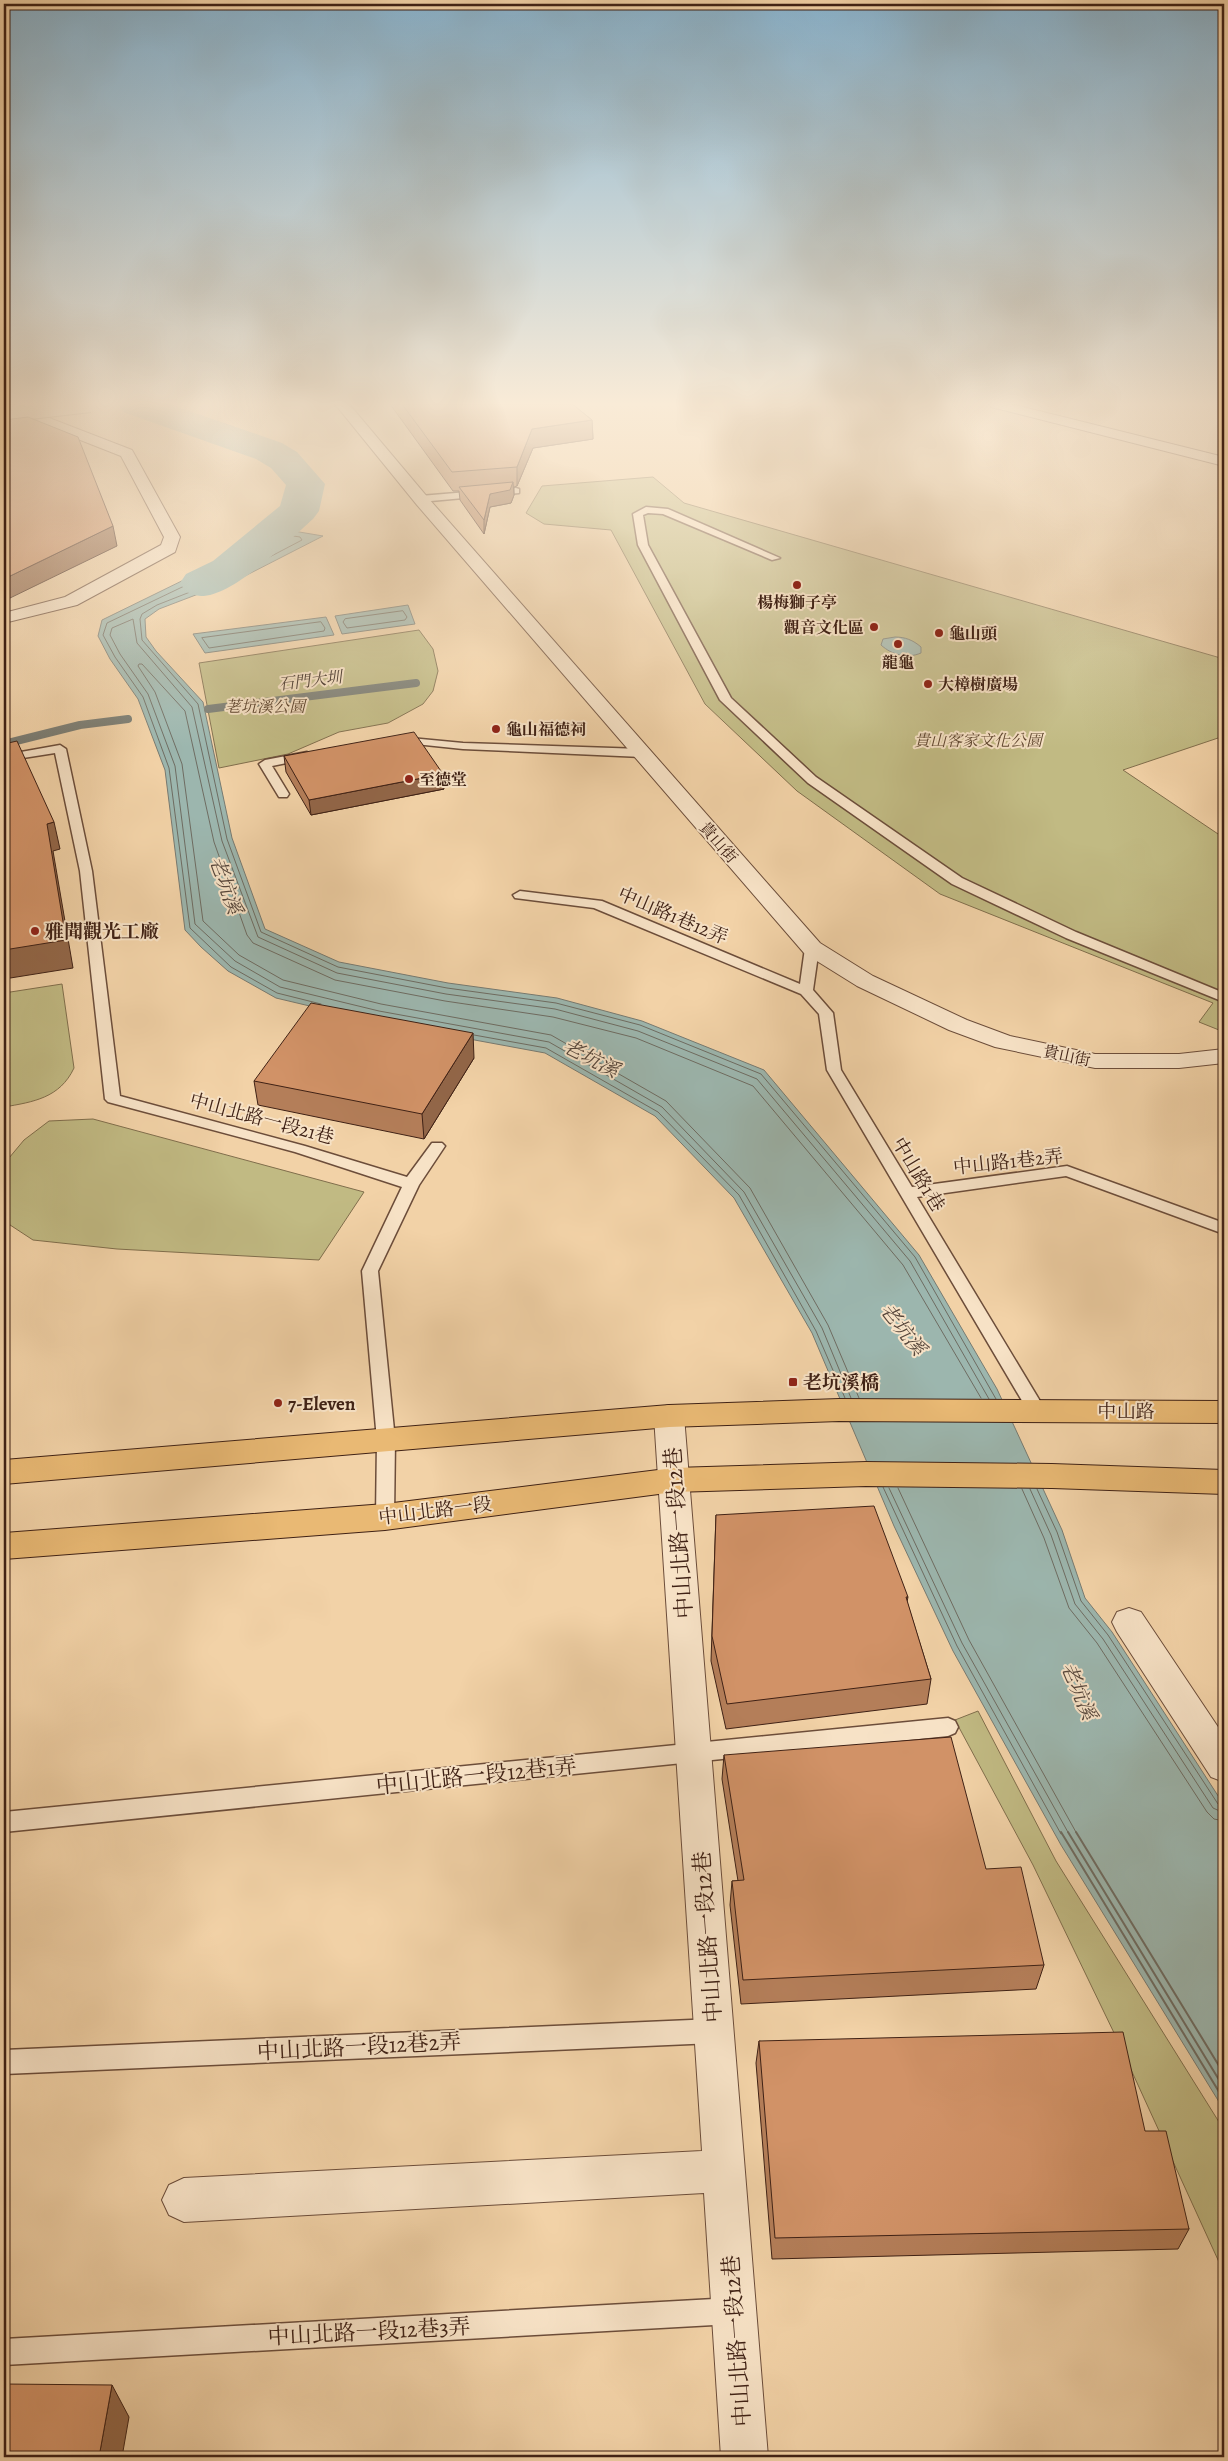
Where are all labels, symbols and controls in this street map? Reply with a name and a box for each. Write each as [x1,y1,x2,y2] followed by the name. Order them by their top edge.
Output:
[791,579,803,591] marker: 楊梅獅子亭
[757,592,837,614] place label: 楊梅獅子亭
[784,617,864,639] place label: 觀音文化區
[868,621,880,633] marker: 觀音文化區
[949,623,997,645] place label: 龜山頭
[933,627,945,639] marker: 龜山頭
[892,638,904,650] marker: 龍龜
[882,652,914,674] place label: 龍龜
[277,666,346,696] water label: 石門大圳
[938,674,1018,696] place label: 大樟樹廣場
[922,678,934,690] marker: 大樟樹廣場
[225,696,308,718] park label: 荖坑溪公園
[506,719,586,741] place label: 龜山福德祠
[490,723,502,735] marker: 龜山福德祠
[914,730,1045,752] park label: 貴山客家文化公園
[419,769,467,791] place label: 至德堂
[403,773,415,785] marker: 至德堂
[694,817,742,868] street label: 貴山街
[203,852,249,920] water label: 老坑溪
[614,881,732,951] street label: 中山路1巷12弄
[45,919,159,945] place label: 雅聞觀光工廠
[29,925,41,937] marker: 雅聞觀光工廠
[558,1033,625,1085] water label: 老坑溪
[1041,1040,1093,1072] street label: 貴山街
[187,1087,337,1151] street label: 中山北路一段21巷
[886,1132,951,1217] street label: 中山路1巷
[952,1143,1064,1181] street label: 中山路1巷2弄
[873,1298,933,1363] water label: 老坑溪
[803,1370,879,1396] place label: 老坑溪橋
[787,1376,799,1388] marker: 老坑溪橋
[288,1391,356,1417] place label: 7-Eleven
[272,1397,284,1409] marker: 7-Eleven
[1097,1399,1155,1425] street label: 中山路
[658,1446,700,1620] street label: 中山北路一段12巷
[377,1491,493,1531] street label: 中山北路一段
[1054,1658,1103,1726] water label: 老坑溪
[374,1751,578,1801] street label: 中山北路一段12巷1弄
[687,1850,729,2024] street label: 中山北路一段12巷
[256,2027,462,2067] street label: 中山北路一段12巷2弄
[716,2254,758,2428] street label: 中山北路一段12巷
[267,2312,471,2352] street label: 中山北路一段12巷3弄

